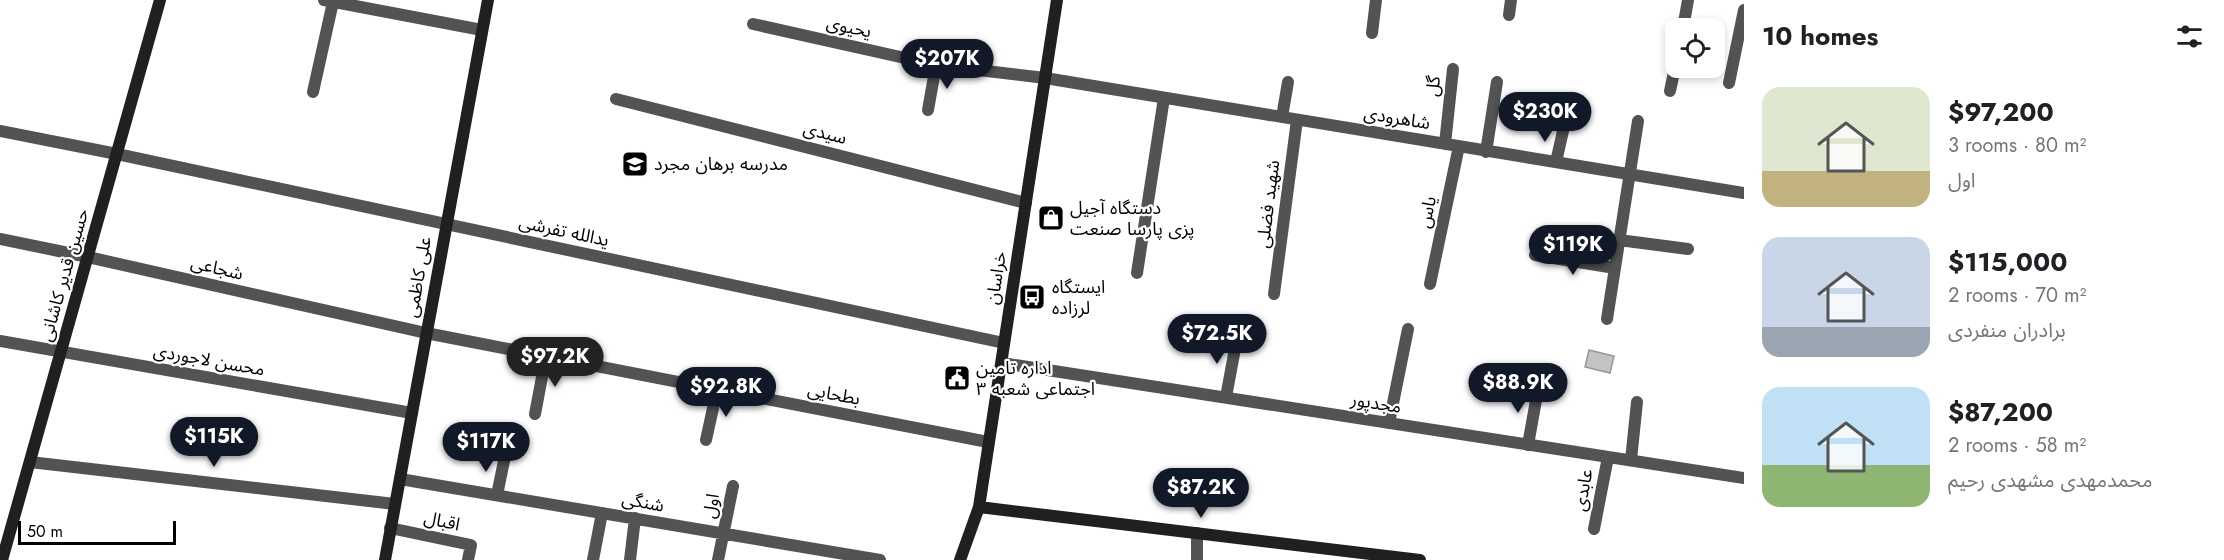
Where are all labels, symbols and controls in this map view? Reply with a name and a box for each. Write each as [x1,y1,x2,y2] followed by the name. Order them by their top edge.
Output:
[824,10,874,44] street label: یحیوی
[1762,17,1878,55] text: 10 homes
[1665,18,1725,78] map controls
[1665,18,1725,78] button: locate
[2173,20,2206,53] icon: filters
[905,39,989,90] pin: $207K
[915,44,979,73] text: $207K
[1419,74,1447,98] street label: گل
[1503,92,1587,143] pin: $230K
[1948,93,2054,131] text: $97,200
[1512,97,1578,126] text: $230K
[1362,100,1432,136] street label: شاهرودی
[1810,111,1882,183] icon: home
[800,115,850,151] street label: سیدی
[1948,131,2086,160] text: 3 rooms · 80 m²
[620,149,650,179] school or university icon: مدرسه برهان مجرد
[654,151,788,177] place label: مدرسه برهان مجرد
[1250,158,1286,250] street label: شهید فضلی
[1948,166,1976,195] text: اول
[1411,193,1443,231] street label: یاس
[1070,195,1195,242] place label: دستگاه آجیل پزی پارسا صنعت
[1036,203,1066,233] shop icon: دستگاه آجیل پزی پارسا صنعت
[33,206,95,344] street label: حسین قدیر کاشانی
[516,209,612,253] street label: یدالله تفرشی
[1531,225,1615,276] pin: $119K
[1543,230,1603,259] text: $119K
[398,235,438,319] street label: علی کاظمی
[1948,243,2067,281] text: $115,000
[188,249,246,287] street label: شجاعی
[979,250,1013,306] street label: خراسان
[1810,261,1882,333] icon: home
[1052,274,1105,321] place label: ایستگاه لرزاده
[1948,281,2086,310] text: 2 rooms · 70 m²
[1017,282,1047,312] bus stop icon: ایستگاه لرزاده
[1168,314,1266,365] pin: $72.5K
[1948,316,2066,345] text: برادران منفردی
[1182,319,1252,348] text: $72.5K
[151,337,267,383] street label: محسن لاجوردی
[506,337,604,388] pin: $97.2K
[521,342,589,371] text: $97.2K
[976,355,1095,402] place label: اداره تامین اجتماعی شعبه ۳
[942,363,972,393] public building icon: اداره تامین اجتماعی شعبه ۳
[1469,363,1567,414] pin: $88.9K
[677,367,775,418] pin: $92.8K
[1482,368,1554,397] text: $88.9K
[690,372,762,401] text: $92.8K
[806,376,862,412] street label: بطحایی
[1348,386,1403,420] street label: مجدپور
[1948,393,2053,431] text: $87,200
[1810,411,1882,483] icon: home
[172,417,256,468] pin: $115K
[184,422,244,451] text: $115K
[444,422,528,473] pin: $117K
[457,427,515,456] text: $117K
[1948,431,2086,460] text: 2 rooms · 58 m²
[1948,466,2152,495] text: محمدمهدی مشهدی رحیم
[1567,467,1599,513] street label: عابدی
[1152,468,1250,519] pin: $87.2K
[1167,473,1235,502] text: $87.2K
[620,485,666,519] street label: شنگی
[696,492,726,520] street label: اول
[422,505,462,537] street label: اقبال
[18,518,176,546] scale bar
[27,520,63,543] text: 50 m

